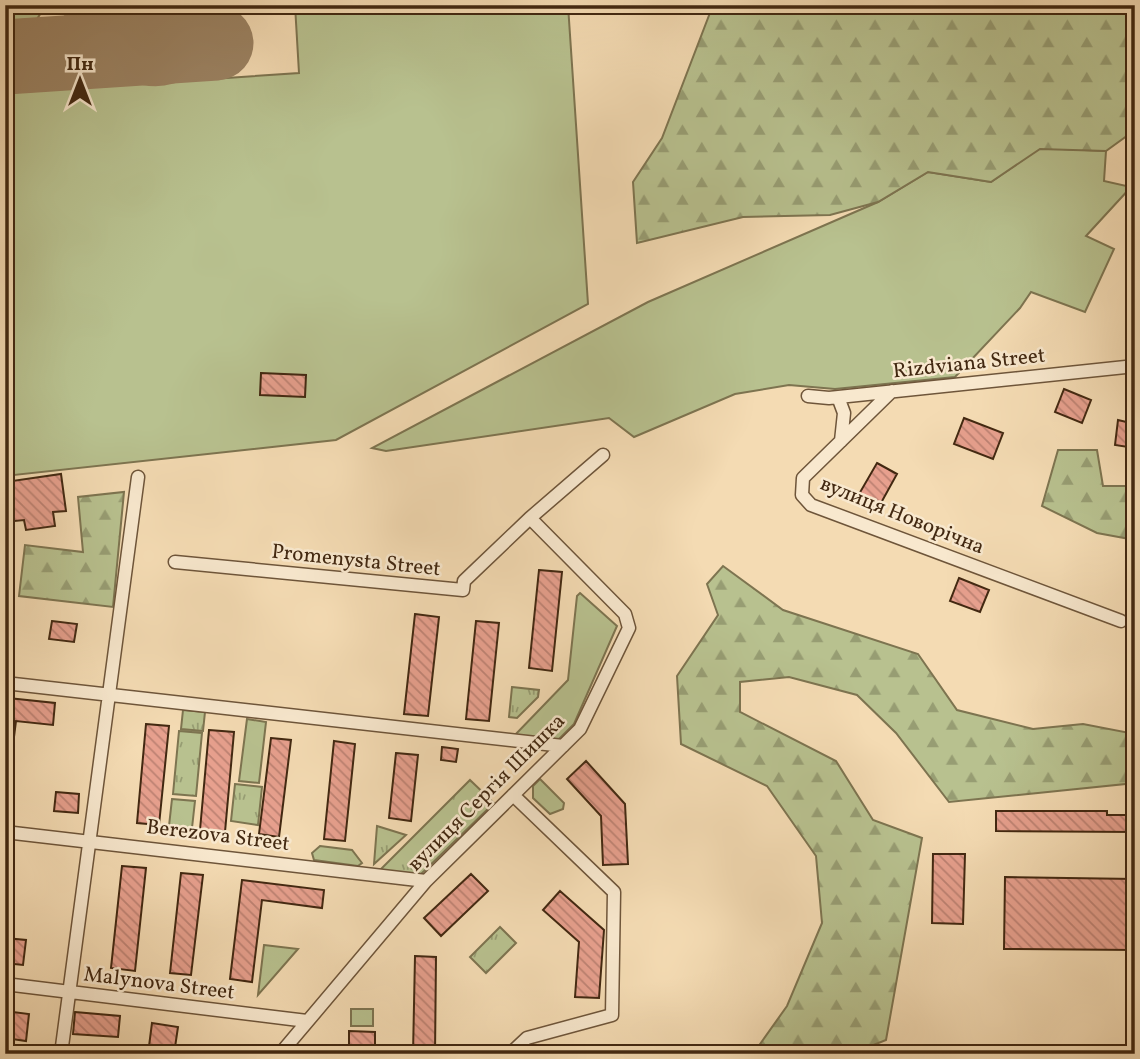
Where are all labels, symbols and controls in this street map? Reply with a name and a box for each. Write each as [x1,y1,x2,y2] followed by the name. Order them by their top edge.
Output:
[46,46,116,116] north arrow
[67,52,93,78] text: Пн
[891,342,1047,386] street label: Rizdviana Street
[816,470,988,562] street label: вулиця Новорічна
[270,538,442,584] street label: Promenysta Street
[402,708,572,878] street label: вулиця Сергія Шишка
[145,813,291,859] street label: Berezova Street
[82,960,236,1008] street label: Malynova Street

